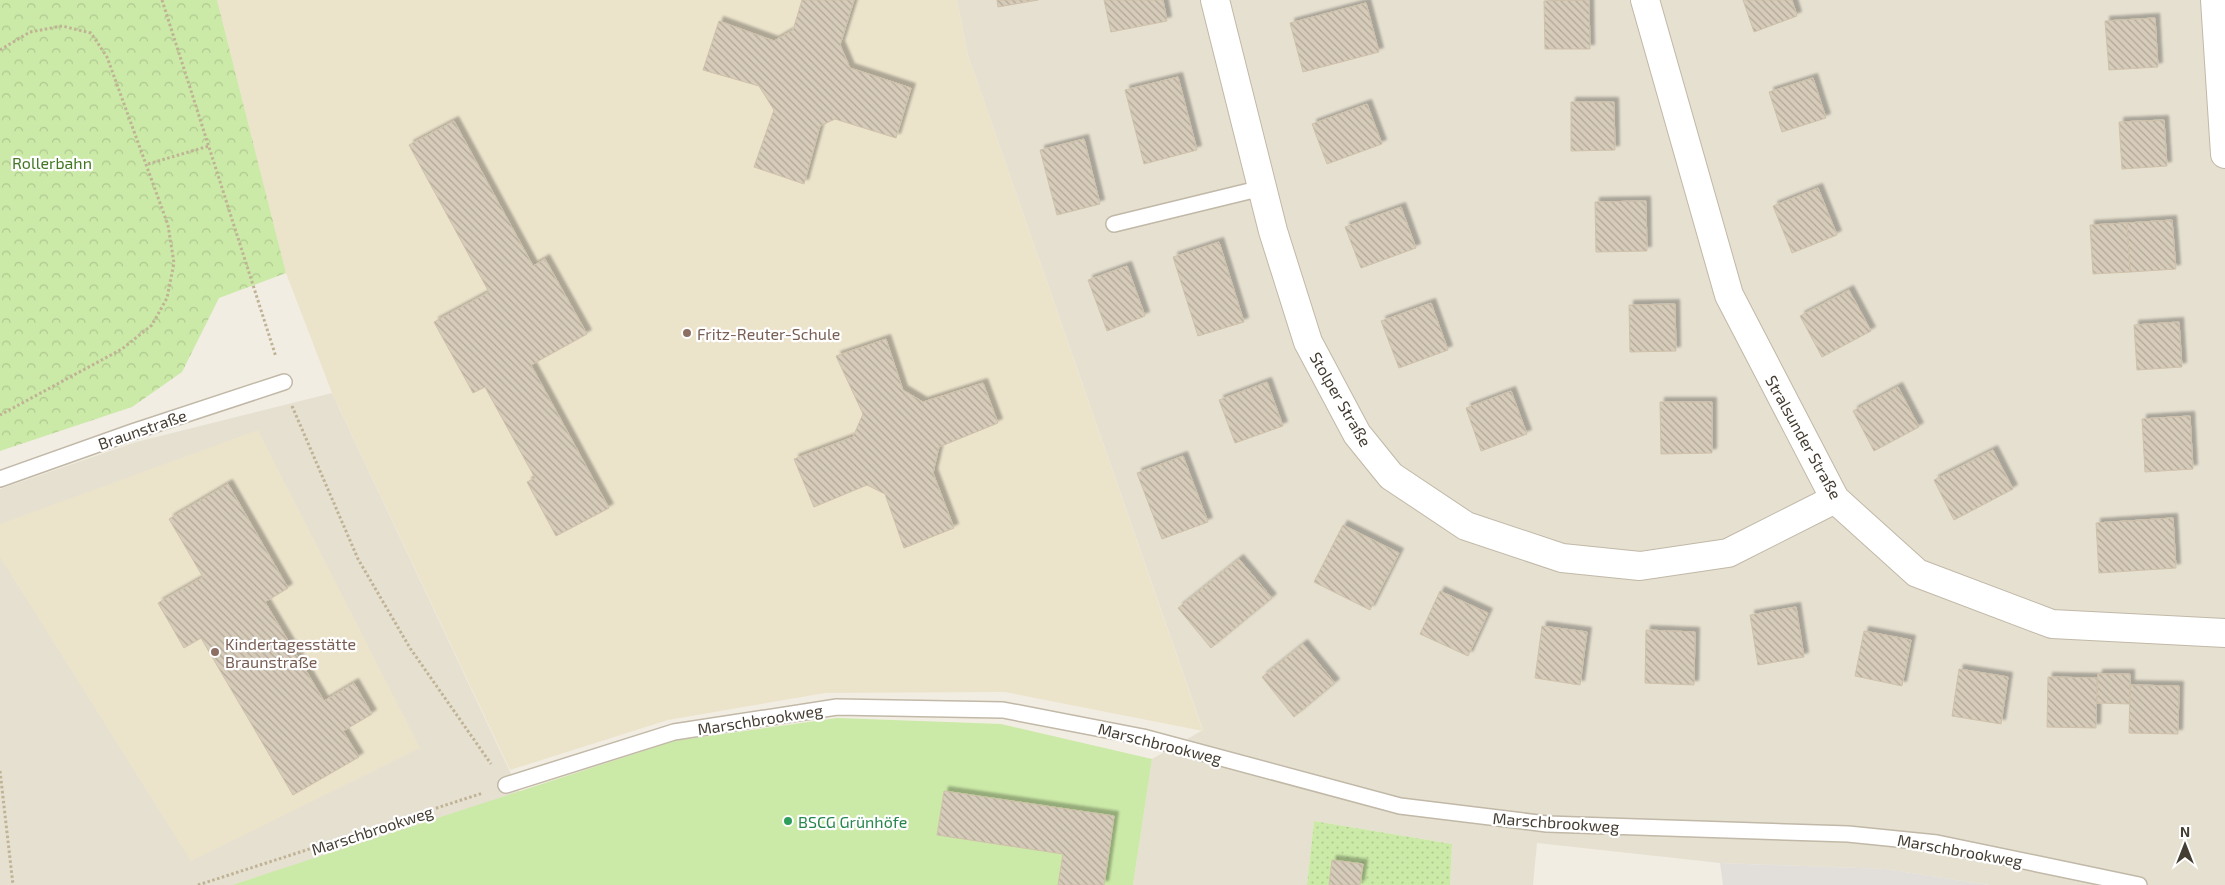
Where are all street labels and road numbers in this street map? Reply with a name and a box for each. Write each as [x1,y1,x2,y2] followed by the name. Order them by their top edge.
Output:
[1306,348,1376,450] street label: Stolper Straße
[1762,372,1846,502] street label: Stralsunder Straße
[95,405,189,453] street label: Braunstraße
[696,700,824,738] street label: Marschbrookweg
[1096,718,1224,768] street label: Marschbrookweg
[309,801,435,859] street label: Marschbrookweg
[1492,808,1620,836] street label: Marschbrookweg
[1896,830,2024,870] street label: Marschbrookweg

